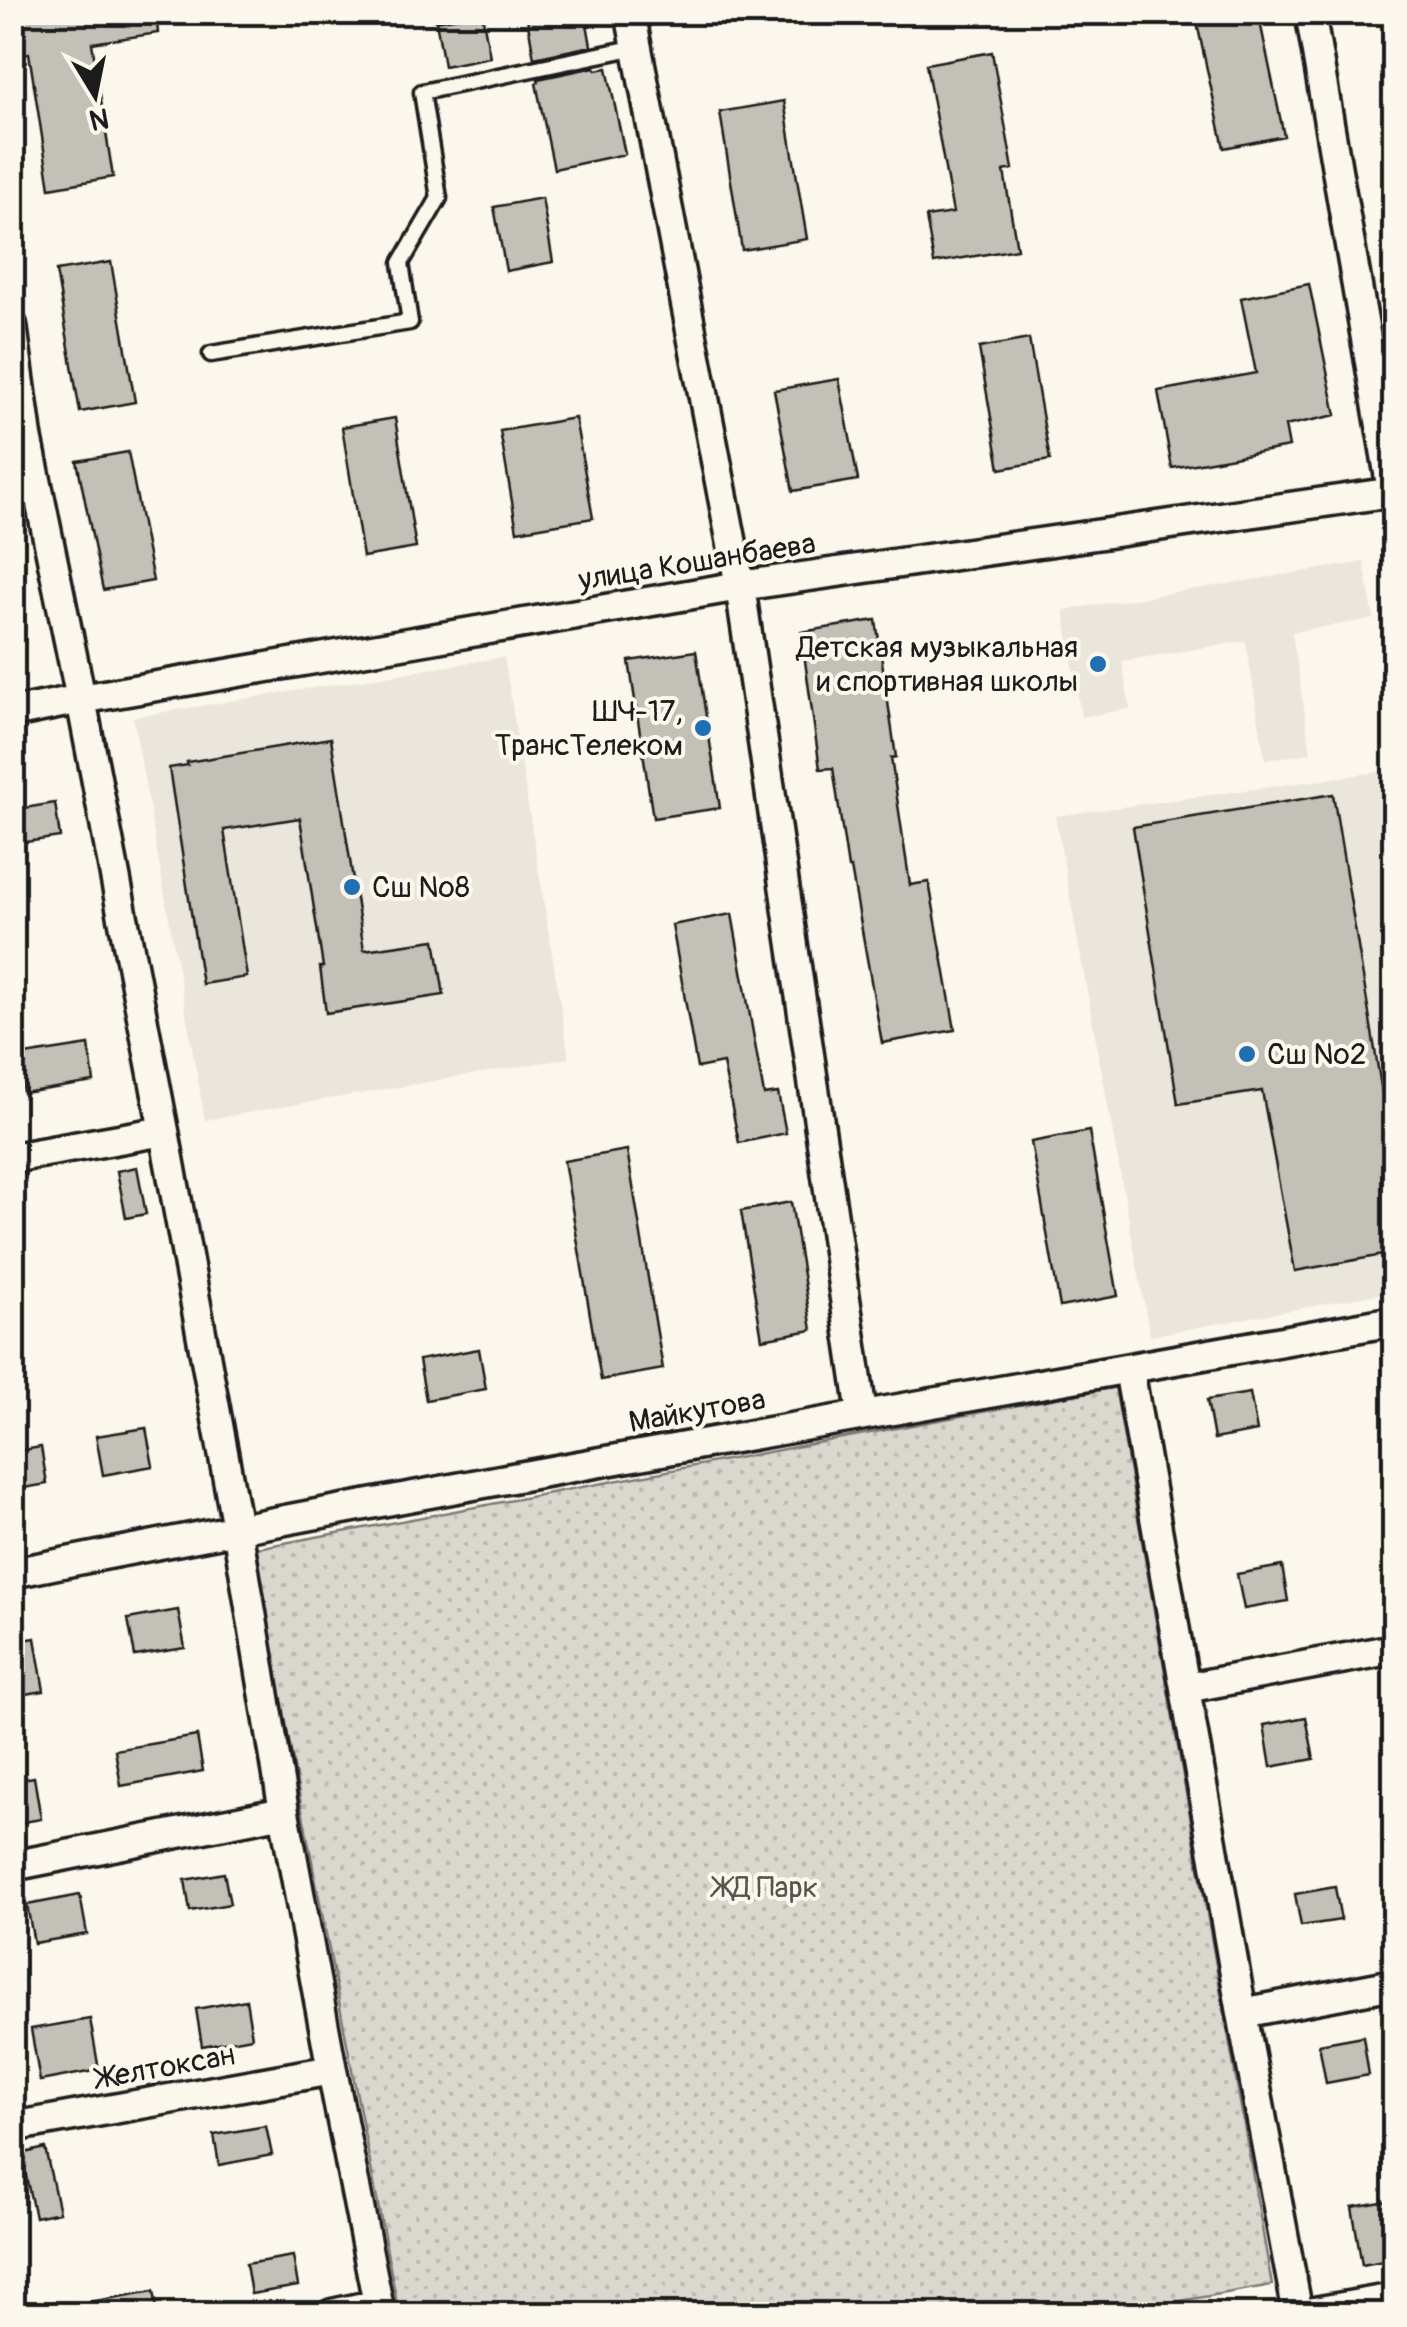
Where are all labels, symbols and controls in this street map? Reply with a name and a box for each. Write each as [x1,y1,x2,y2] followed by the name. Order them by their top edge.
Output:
[45,45,145,145] north arrow
[87,99,111,137] text: N
[575,525,818,599] street label: улица Кошанбаева
[796,629,1078,700] place label: Детская музыкальная и спортивная школы
[1087,653,1109,675] marker: Детская музыкальная и спортивная школы
[495,693,683,764] place label: ШЧ-17, ТрансТелеком
[692,717,714,739] marker: ШЧ-17, ТрансТелеком
[372,869,470,906] place label: Сш №8
[341,876,363,898] marker: Сш №8
[1267,1036,1366,1073] place label: Сш №2
[1236,1043,1258,1065] marker: Сш №2
[626,1381,768,1441] street label: Майкутова
[710,1869,818,1906] park label: ЖД Парк
[90,2037,238,2098] street label: Желтоксан

